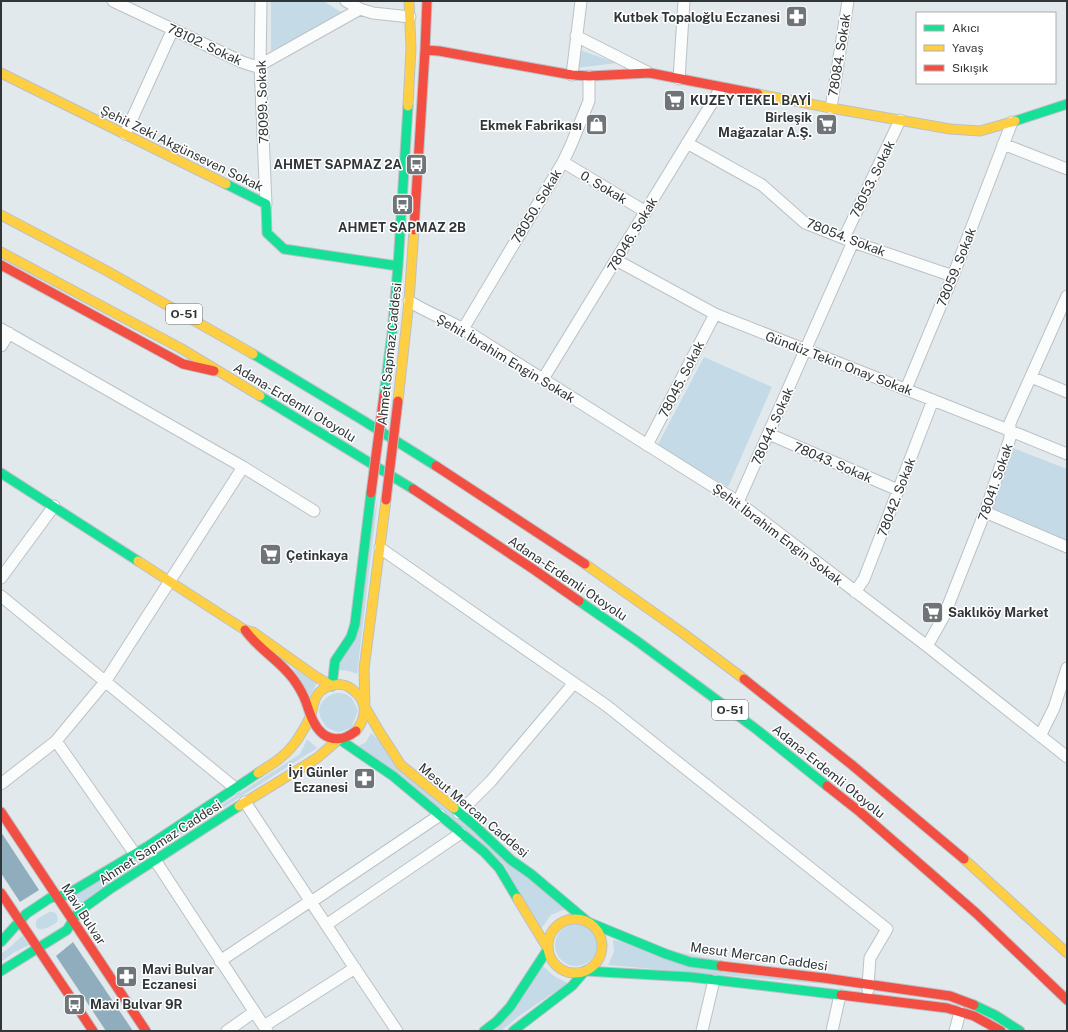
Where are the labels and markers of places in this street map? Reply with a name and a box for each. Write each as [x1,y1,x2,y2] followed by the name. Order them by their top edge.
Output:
[783,4,809,30] pharmacy icon: Kutbek Topaloğlu Eczanesi
[614,10,780,25] place label: Kutbek Topaloğlu Eczanesi
[661,87,687,113] supermarket icon: KUZEY TEKEL BAYİ
[690,92,811,108] place label: KUZEY TEKEL BAYİ
[718,110,812,140] place label: Birleşik Mağazalar A.Ş.
[814,111,840,137] supermarket icon: Birleşik Mağazalar A.Ş.
[584,112,610,138] shop icon: Ekmek Fabrikası
[480,118,582,133] place label: Ekmek Fabrikası
[404,151,430,177] bus stop icon: AHMET SAPMAZ 2A
[274,157,403,172] place label: AHMET SAPMAZ 2A
[389,192,415,218] bus stop icon: AHMET SAPMAZ 2B
[338,220,466,235] place label: AHMET SAPMAZ 2B
[258,542,284,568] supermarket icon: Çetinkaya
[286,548,348,563] place label: Çetinkaya
[920,599,946,625] supermarket icon: Saklıköy Market
[948,605,1049,620] place label: Saklıköy Market
[288,764,349,795] place label: İyi Günler Eczanesi
[351,766,377,792] pharmacy icon: İyi Günler Eczanesi
[142,962,215,992] place label: Mavi Bulvar Eczanesi
[113,963,139,989] pharmacy icon: Mavi Bulvar Eczanesi
[62,991,88,1017] bus stop icon: Mavi Bulvar 9R
[90,997,183,1012] place label: Mavi Bulvar 9R

